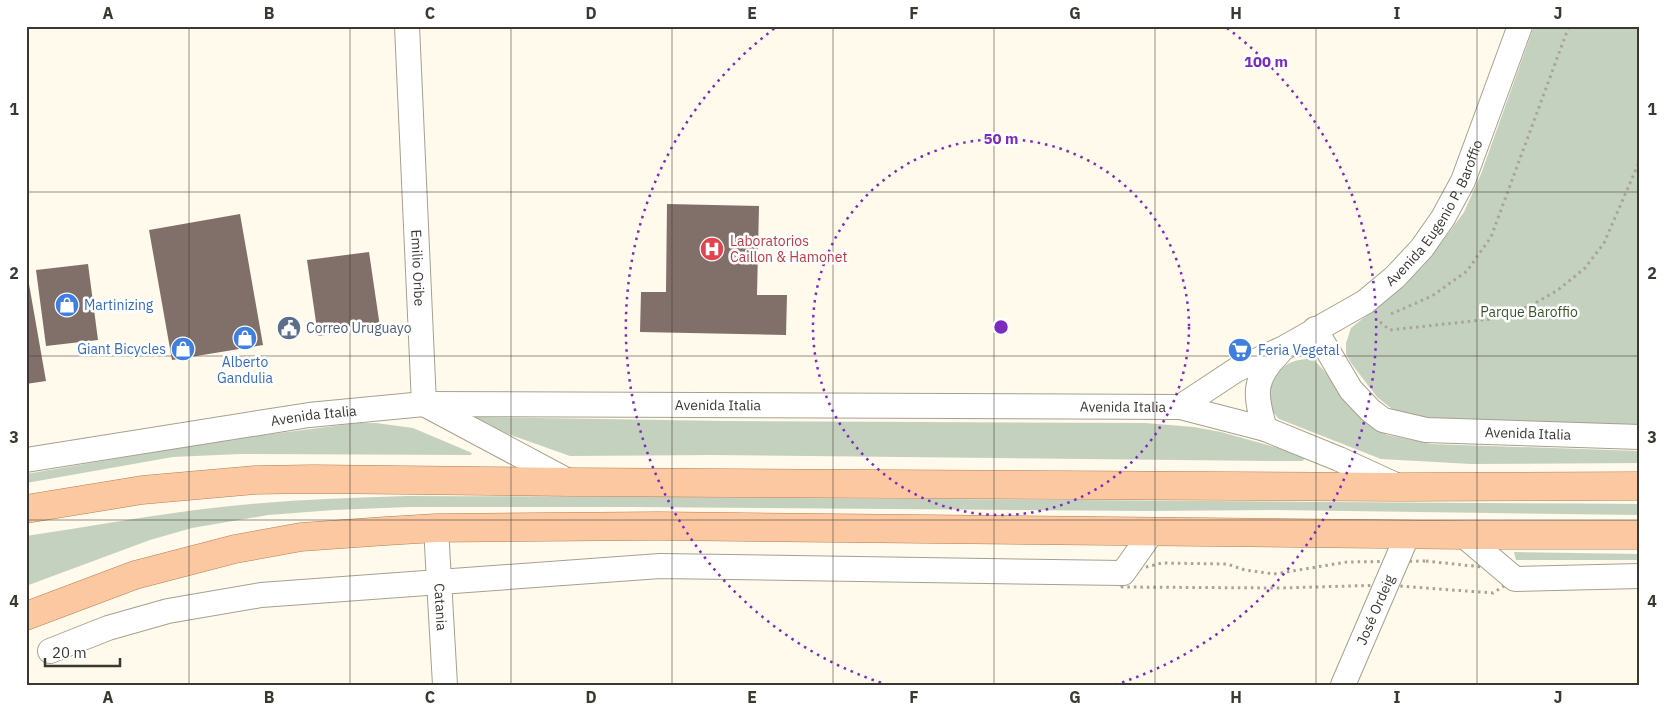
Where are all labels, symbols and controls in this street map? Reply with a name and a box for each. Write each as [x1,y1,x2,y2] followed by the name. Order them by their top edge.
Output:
[103,3,114,23] text: A
[264,3,275,23] text: B
[425,3,435,23] text: C
[585,3,597,23] text: D
[747,3,757,23] text: E
[909,3,919,23] text: F
[1069,3,1081,23] text: G
[1230,3,1242,23] text: H
[1394,3,1401,23] text: I
[1554,3,1562,23] text: J
[1244,52,1288,71] text: 100 m
[9,99,19,119] text: 1
[1647,99,1657,119] text: 1
[984,129,1018,148] text: 50 m
[1382,137,1486,290] street label: Avenida Eugenio P. Baroffio
[407,229,429,307] street label: Emilio Oribe
[730,232,847,266] place label: Laboratorios Caillon & Hamonet
[699,236,725,262] hospital icon: Laboratorios Caillon & Hamonet
[9,263,19,283] text: 2
[1647,263,1657,283] text: 2
[54,292,80,318] shop icon: Martinizing
[84,296,154,314] place label: Martinizing
[1480,303,1578,321] park label: Parque Baroffio
[276,315,302,341] public building icon: Correo Uruguayo
[992,318,1010,336] centre of rings
[306,319,412,337] place label: Correo Uruguayo
[232,325,258,351] shop icon: Alberto Gandulia
[170,336,196,362] shop icon: Giant Bicycles
[1227,337,1253,363] supermarket icon: Feria Vegetal
[77,340,166,358] place label: Giant Bicycles
[1258,341,1340,359] place label: Feria Vegetal
[217,353,274,387] place label: Alberto Gandulia
[675,396,762,414] street label: Avenida Italia
[1080,398,1167,416] street label: Avenida Italia
[269,401,358,430] street label: Avenida Italia
[1485,423,1572,444] street label: Avenida Italia
[9,427,19,447] text: 3
[1647,427,1657,447] text: 3
[1352,571,1399,647] street label: José Ordeig
[430,583,451,632] street label: Catania
[9,591,19,611] text: 4
[1647,591,1657,611] text: 4
[45,636,120,668] scale bar
[52,643,87,662] text: 20 m
[103,687,114,707] text: A
[264,687,275,707] text: B
[425,687,435,707] text: C
[585,687,597,707] text: D
[747,687,757,707] text: E
[909,687,919,707] text: F
[1069,687,1081,707] text: G
[1230,687,1242,707] text: H
[1394,687,1401,707] text: I
[1554,687,1562,707] text: J

